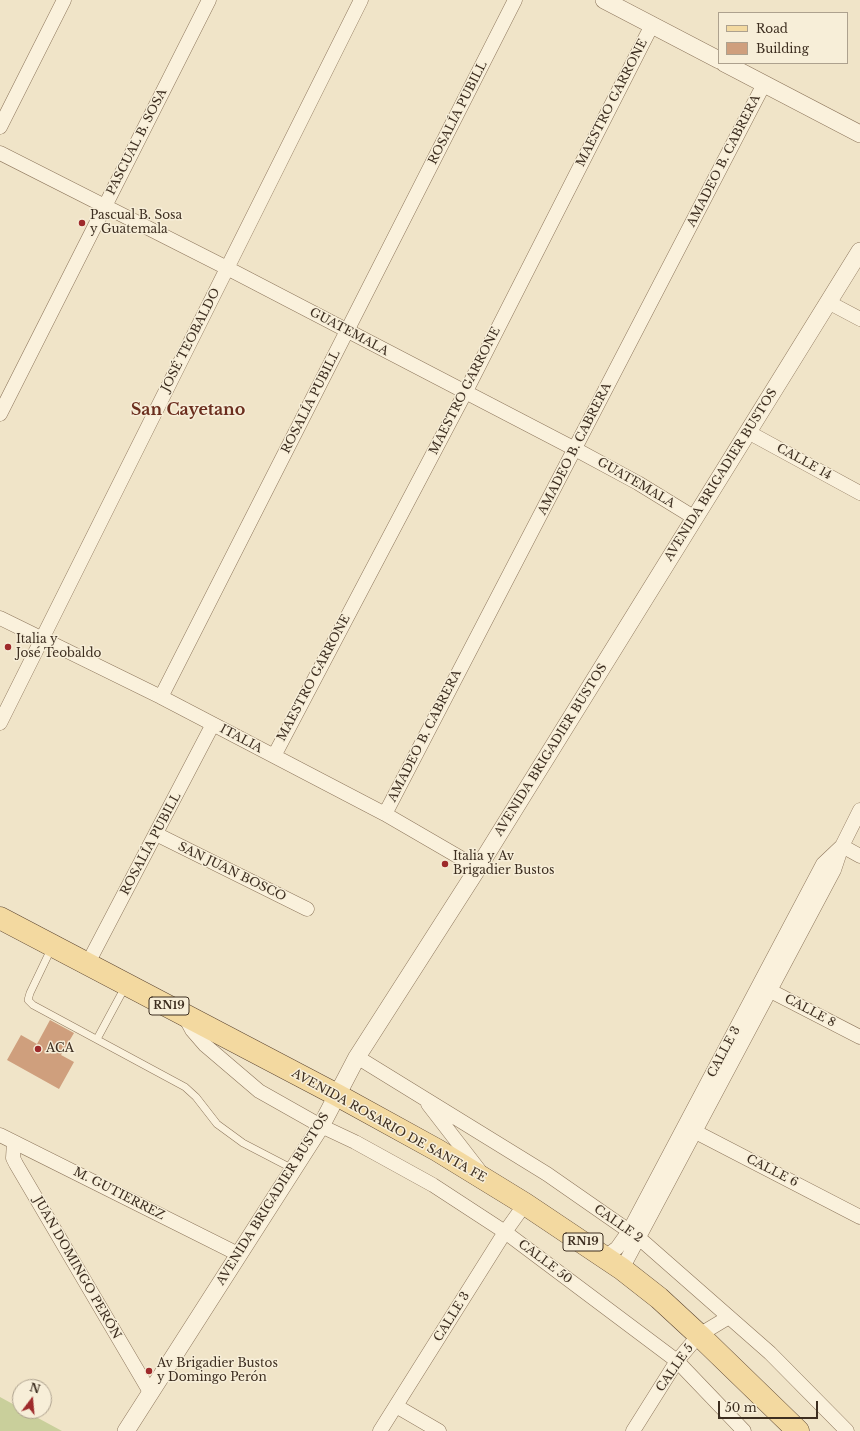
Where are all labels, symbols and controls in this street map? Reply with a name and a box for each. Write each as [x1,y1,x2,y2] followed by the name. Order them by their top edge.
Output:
[718,12,848,64] legend
[756,21,788,36] text: Road
[574,37,650,169] street label: MAESTRO GARRONE
[756,41,809,56] text: Building
[426,59,490,167] street label: ROSALÍA PUBILL
[104,87,170,197] street label: PASCUAL B. SOSA
[684,93,764,229] street label: AMADEO B. CABRERA
[90,209,182,237] place label: Pascual B. Sosa y Guatemala
[77,218,87,228] marker: Pascual B. Sosa y Guatemala
[159,286,223,394] street label: JOSÉ TEOBALDO
[307,305,391,359] street label: GUATEMALA
[427,325,503,457] street label: MAESTRO GARRONE
[279,348,343,456] street label: ROSALÍA PUBILL
[535,381,615,517] street label: AMADEO B. CABRERA
[662,386,780,564] street label: AVENIDA BRIGADIER BUSTOS
[131,400,245,420] district label: San Cayetano
[774,441,834,483] street label: CALLE 14
[595,455,677,511] street label: GUATEMALA
[274,612,354,744] street label: MAESTRO GARRONE
[16,633,101,661] place label: Italia y José Teobaldo
[3,642,13,652] marker: Italia y José Teobaldo
[492,661,610,839] street label: AVENIDA BRIGADIER BUSTOS
[385,668,465,804] street label: AMADEO B. CABRERA
[217,722,265,756] street label: ITALIA
[118,790,184,898] street label: ROSALÍA PUBILL
[176,840,288,904] street label: SAN JUAN BOSCO
[453,850,555,878] place label: Italia y Av Brigadier Bustos
[440,859,450,869] marker: Italia y Av Brigadier Bustos
[782,992,838,1030] street label: CALLE 8
[149,997,189,1015] road number: RN19
[705,1024,743,1080] street label: CALLE 3
[46,1042,74,1056] place label: ACA
[33,1044,43,1054] marker: ACA
[289,1066,489,1186] street label: AVENIDA ROSARIO DE SANTA FE
[214,1110,332,1288] street label: AVENIDA BRIGADIER BUSTOS
[744,1152,800,1190] street label: CALLE 6
[71,1165,167,1223] street label: M. GUTIERREZ
[30,1194,124,1342] street label: JUAN DOMINGO PERÓN
[591,1202,645,1246] street label: CALLE 2
[563,1233,603,1251] road number: RN19
[515,1237,575,1287] street label: CALLE 50
[431,1289,473,1345] street label: CALLE 3
[653,1341,697,1395] street label: CALLE 5
[157,1357,278,1385] place label: Av Brigadier Bustos y Domingo Perón
[144,1366,154,1376] marker: Av Brigadier Bustos y Domingo Perón
[12,1379,52,1419] north arrow
[28,1380,42,1397] text: N
[720,1393,820,1419] scale bar
[725,1400,757,1415] text: 50 m

